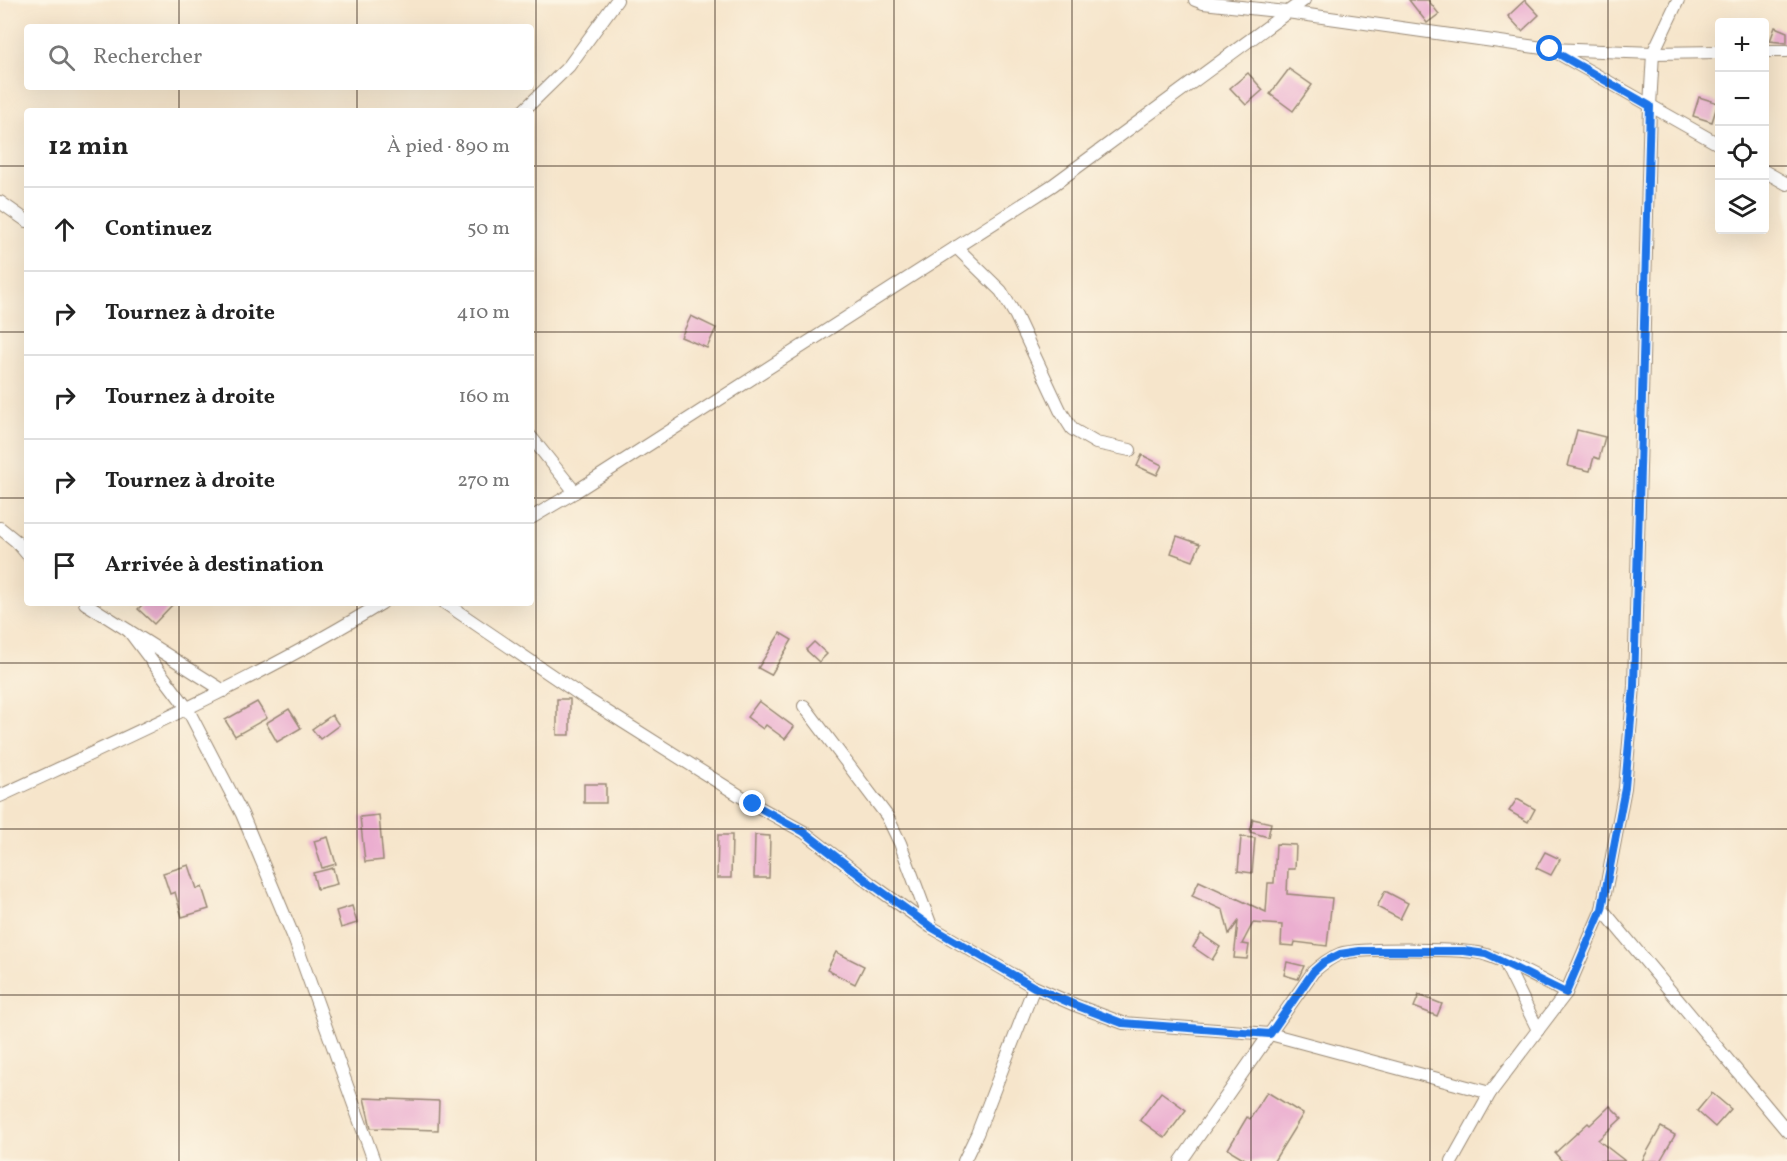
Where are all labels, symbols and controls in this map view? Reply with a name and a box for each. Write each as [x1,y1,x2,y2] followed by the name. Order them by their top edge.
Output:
[1715,18,1769,234] map controls
[1715,18,1769,72] button: +
[24,24,534,90] search box
[1536,35,1562,61] route start
[45,41,78,74] icon: search
[93,42,202,73] text: Rechercher
[1715,72,1769,126] button: −
[1715,126,1769,180] button: locate
[48,129,129,165] text: 12 min
[387,133,510,161] text: À pied · 890 m
[1715,180,1769,234] button: layers
[48,213,81,246] icon: ahead
[105,214,212,245] text: Continuez
[467,215,510,243] text: 50 m
[48,297,81,330] icon: right
[105,298,275,329] text: Tournez à droite
[457,299,510,327] text: 410 m
[48,381,81,414] icon: right
[105,382,275,413] text: Tournez à droite
[458,383,510,411] text: 160 m
[48,465,81,498] icon: right
[105,466,275,497] text: Tournez à droite
[457,467,510,495] text: 270 m
[48,549,81,582] icon: arrive
[105,550,324,581] text: Arrivée à destination
[739,790,765,816] route end

